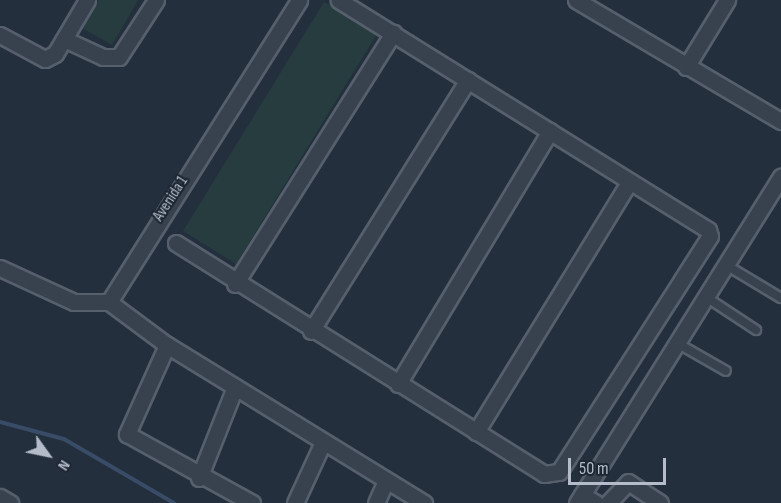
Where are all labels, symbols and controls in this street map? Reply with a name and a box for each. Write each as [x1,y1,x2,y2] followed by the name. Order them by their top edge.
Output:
[149,173,193,225] street label: Avenida 1
[18,425,78,485] north arrow
[571,446,668,484] scale bar
[53,456,74,474] text: N
[579,458,609,479] text: 50 m

